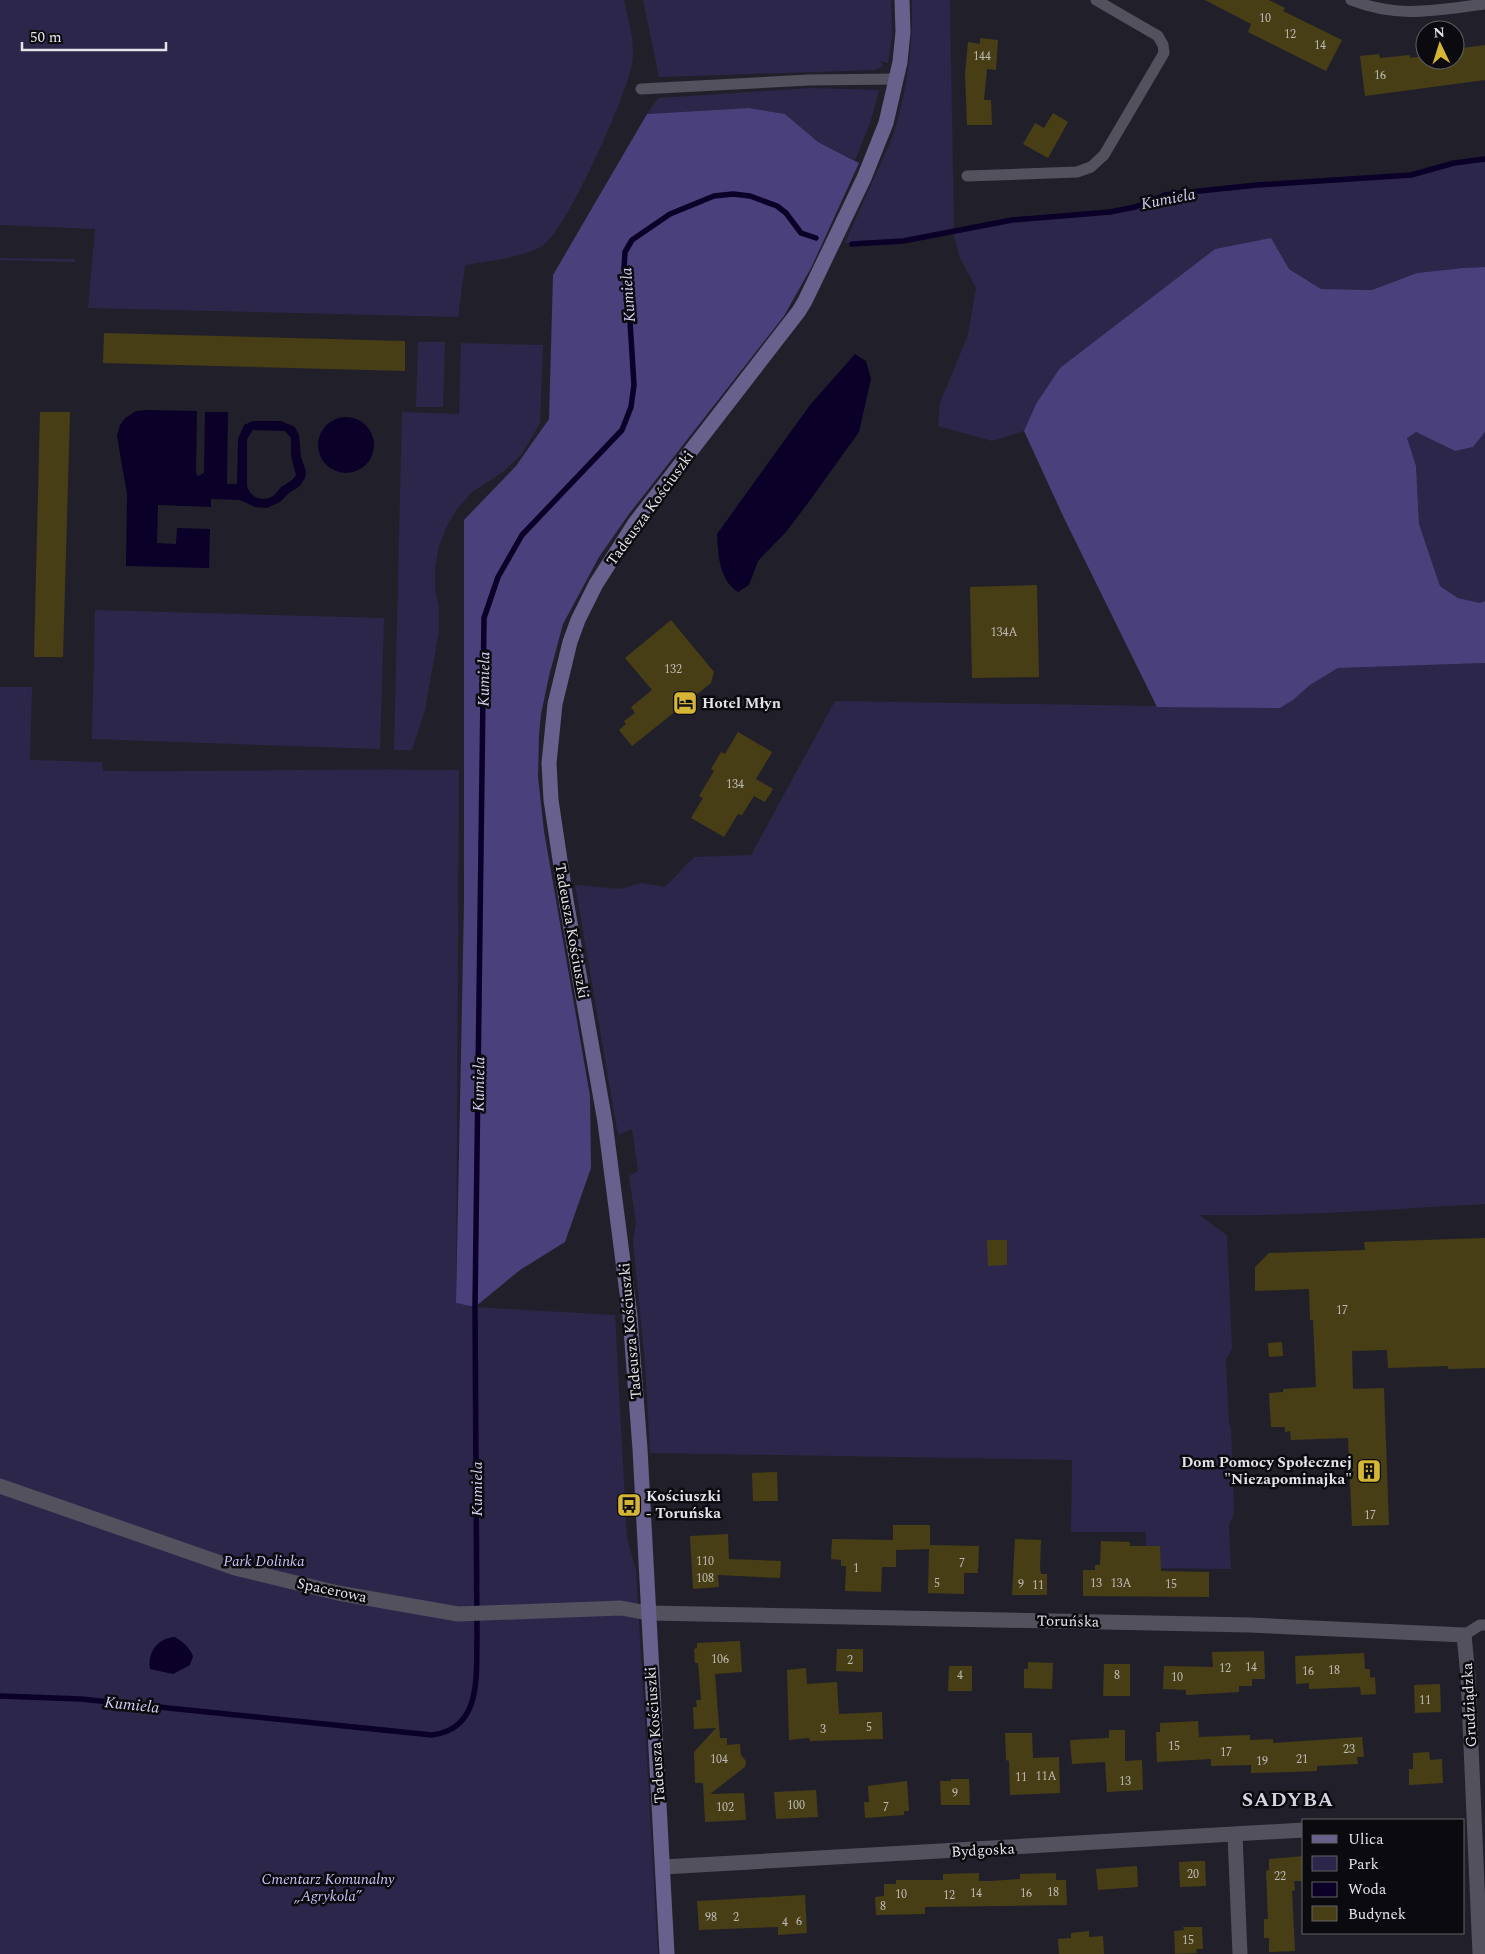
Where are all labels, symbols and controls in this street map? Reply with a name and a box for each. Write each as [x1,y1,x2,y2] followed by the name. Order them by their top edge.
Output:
[1259,9,1271,28] house number: 10
[22,20,166,52] scale bar
[1415,20,1465,70] north arrow
[1433,22,1446,43] text: N
[1284,25,1296,44] house number: 12
[30,26,62,49] text: 50 m
[1314,36,1326,55] house number: 14
[973,47,991,66] house number: 144
[1374,66,1386,85] house number: 16
[1139,182,1198,216] water label: Kumiela
[614,267,642,323] water label: Kumiela
[601,446,700,571] street label: Tadeusza Kościuszki
[990,623,1018,642] house number: 134A
[472,651,496,707] water label: Kumiela
[664,660,682,679] house number: 132
[672,690,698,716] hotel icon: Hotel Młyn
[702,692,781,715] place label: Hotel Młyn
[726,775,744,794] house number: 134
[548,862,595,1001] street label: Tadeusza Kościuszki
[467,1056,491,1112] water label: Kumiela
[613,1262,648,1400] street label: Tadeusza Kościuszki
[1336,1301,1348,1320] house number: 17
[1181,1451,1352,1491] place label: Dom Pomocy Społecznej "Niezapominajka"
[1356,1458,1382,1484] building icon: Dom Pomocy Społecznej "Niezapominajka"
[465,1461,489,1517] water label: Kumiela
[646,1485,721,1525] place label: Kościuszki - Toruńska
[616,1492,642,1518] bus stop icon: Kościuszki - Toruńska
[1364,1506,1376,1525] house number: 17
[223,1550,305,1573] park label: Park Dolinka
[696,1552,714,1571] house number: 110
[959,1554,965,1573] house number: 7
[853,1559,859,1578] house number: 1
[696,1569,714,1588] house number: 108
[295,1572,370,1609] street label: Spacerowa
[934,1574,940,1593] house number: 5
[1090,1574,1102,1593] house number: 13
[1110,1574,1132,1593] house number: 13A
[1018,1575,1024,1594] house number: 9
[1165,1575,1177,1594] house number: 15
[1032,1576,1044,1595] house number: 11
[1037,1609,1100,1634] street label: Toruńska
[711,1650,729,1669] house number: 106
[847,1651,853,1670] house number: 2
[1245,1658,1257,1677] house number: 14
[1219,1659,1231,1678] house number: 12
[1328,1661,1340,1680] house number: 18
[1302,1662,1314,1681] house number: 16
[1456,1662,1483,1748] street label: Grudziądzka
[639,1666,672,1804] street label: Tadeusza Kościuszki
[957,1666,963,1685] house number: 4
[1114,1666,1120,1685] house number: 8
[1171,1668,1183,1687] house number: 10
[103,1690,161,1720] water label: Kumiela
[1419,1691,1431,1710] house number: 11
[866,1718,872,1737] house number: 5
[820,1720,826,1739] house number: 3
[1168,1737,1180,1756] house number: 15
[1343,1740,1355,1759] house number: 23
[1220,1743,1232,1762] house number: 17
[710,1750,728,1769] house number: 104
[1296,1750,1308,1769] house number: 21
[1256,1752,1268,1771] house number: 19
[1035,1767,1057,1786] house number: 11A
[1015,1768,1027,1787] house number: 11
[1119,1772,1131,1791] house number: 13
[952,1784,958,1803] house number: 9
[1242,1785,1334,1815] district label: SADYBA
[787,1796,805,1815] house number: 100
[716,1798,734,1817] house number: 102
[883,1798,889,1817] house number: 7
[1302,1819,1465,1934] legend
[1348,1828,1384,1851] text: Ulica
[951,1837,1016,1864] street label: Bydgoska
[1348,1853,1379,1876] text: Park
[1187,1865,1199,1884] house number: 20
[1274,1867,1286,1886] house number: 22
[261,1868,395,1908] park label: Cmentarz Komunalny „Agrykola”
[1348,1878,1387,1901] text: Woda
[1047,1883,1059,1902] house number: 18
[970,1884,982,1903] house number: 14
[1020,1884,1032,1903] house number: 16
[895,1885,907,1904] house number: 10
[943,1886,955,1905] house number: 12
[880,1897,886,1916] house number: 8
[1348,1903,1406,1926] text: Budynek
[705,1908,717,1927] house number: 98
[733,1908,739,1927] house number: 2
[796,1912,802,1931] house number: 6
[782,1913,788,1932] house number: 4
[1182,1931,1194,1950] house number: 15

